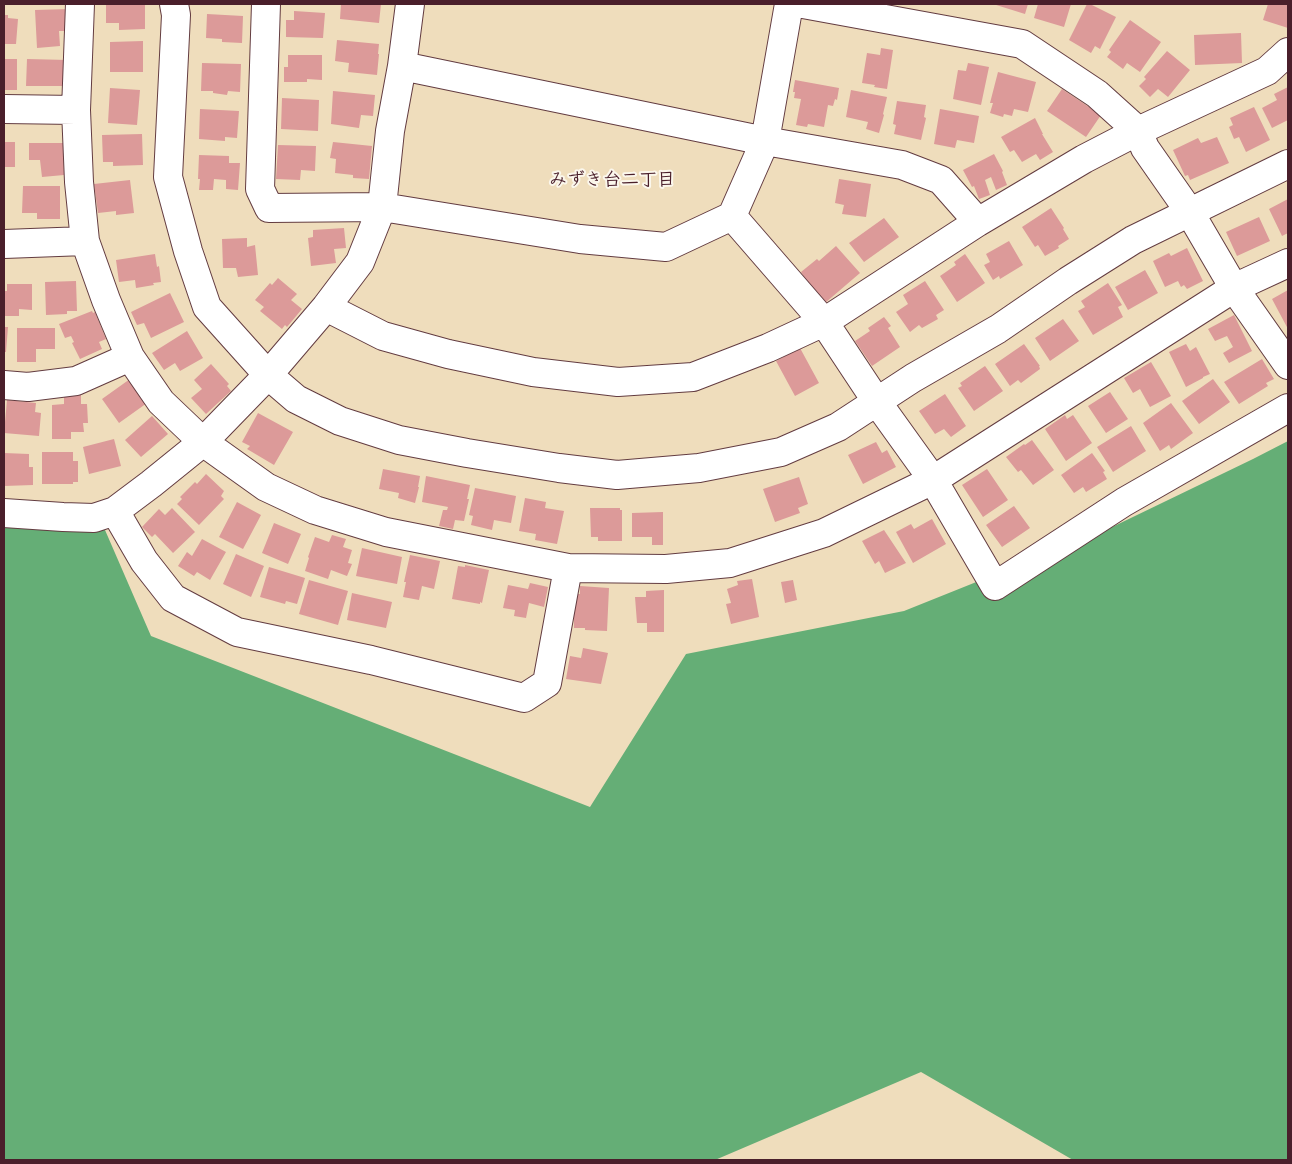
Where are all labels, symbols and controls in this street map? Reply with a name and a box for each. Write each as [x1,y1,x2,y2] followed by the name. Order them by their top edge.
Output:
[549,168,675,190] district label: みずき台二丁目

